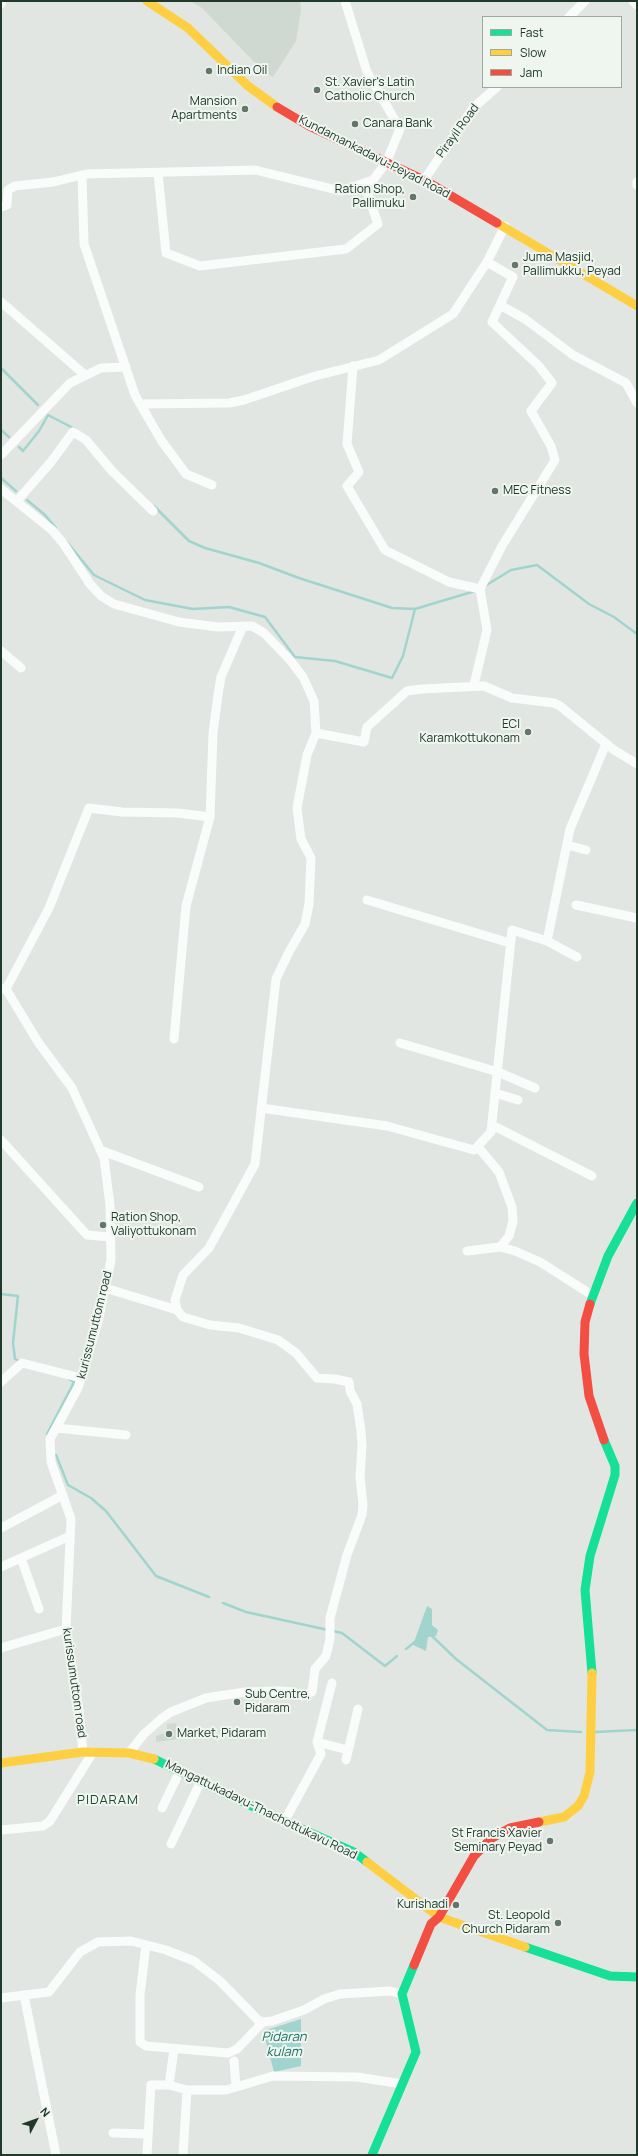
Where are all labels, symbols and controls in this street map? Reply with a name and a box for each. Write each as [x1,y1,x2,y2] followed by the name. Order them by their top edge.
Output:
[482,16,622,88] legend
[520,24,544,41] text: Fast
[520,44,546,61] text: Slow
[217,64,267,78] place label: Indian Oil
[520,64,542,81] text: Jam
[204,66,214,76] marker: Indian Oil
[325,76,415,104] place label: St. Xavier's Latin Catholic Church
[312,85,322,95] marker: St. Xavier's Latin Catholic Church
[171,95,237,123] place label: Mansion Apartments
[434,101,482,161] street label: Pirayil Road
[240,104,250,114] marker: Mansion Apartments
[296,112,452,202] street label: Kundamankadavu-Peyad Road
[363,117,432,131] place label: Canara Bank
[350,119,360,129] marker: Canara Bank
[335,183,405,211] place label: Ration Shop, Pallimuku
[408,192,418,202] marker: Ration Shop, Pallimuku
[523,251,621,279] place label: Juma Masjid, Pallimukku, Peyad
[510,260,520,270] marker: Juma Masjid, Pallimukku, Peyad
[503,484,571,498] place label: MEC Fitness
[490,486,500,496] marker: MEC Fitness
[419,718,520,746] place label: ECI Karamkottukonam
[523,727,533,737] marker: ECI Karamkottukonam
[111,1211,196,1239] place label: Ration Shop, Valiyottukonam
[98,1220,108,1230] marker: Ration Shop, Valiyottukonam
[75,1269,115,1381] street label: kurissumuttom road
[59,1627,89,1739] street label: kurissumuttom road
[245,1688,311,1716] place label: Sub Centre, Pidaram
[232,1697,242,1707] marker: Sub Centre, Pidaram
[177,1727,266,1741] place label: Market, Pidaram
[164,1729,174,1739] marker: Market, Pidaram
[163,1757,359,1863] street label: Mangattukadavu-Thachottukavu Road
[77,1792,139,1808] district label: PIDARAM
[452,1827,542,1855] place label: St Francis Xavier Seminary Peyad
[545,1836,555,1846] marker: St Francis Xavier Seminary Peyad
[397,1898,448,1912] place label: Kurishadi
[451,1900,461,1910] marker: Kurishadi
[462,1909,550,1937] place label: St. Leopold Church Pidaram
[553,1918,563,1928] marker: St. Leopold Church Pidaram
[261,2029,307,2060] water label: Pidaran kulam
[16,2100,56,2140] north arrow
[37,2104,54,2120] text: N

